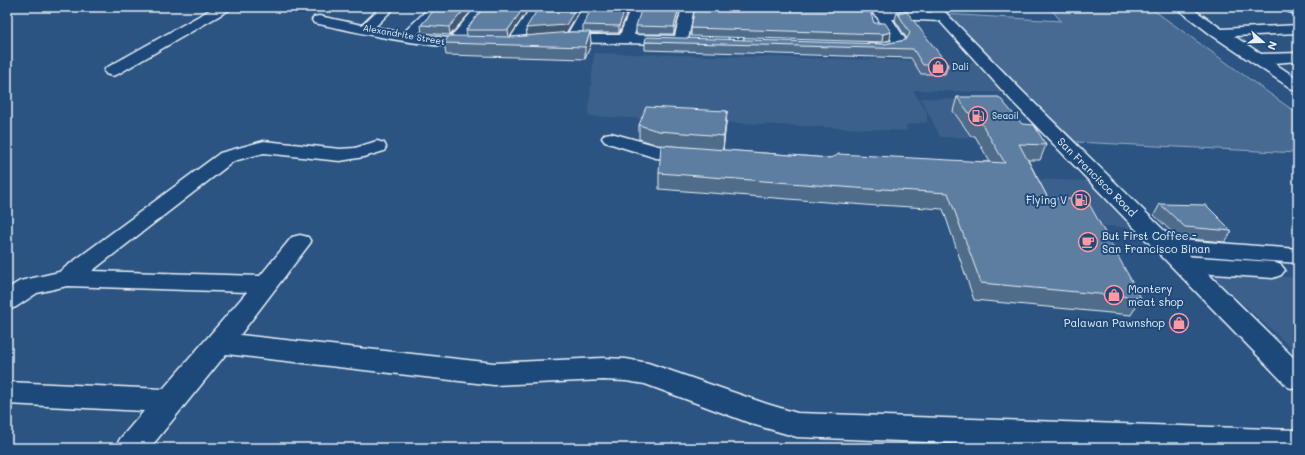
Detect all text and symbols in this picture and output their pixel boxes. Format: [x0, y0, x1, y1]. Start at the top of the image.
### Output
street label: Alexandrite Street [362, 22, 446, 47]
north arrow [1243, 22, 1283, 62]
text: N [1264, 39, 1281, 52]
shop icon: Dali [927, 56, 949, 78]
place label: Dali [952, 61, 969, 72]
fuel station icon: Seaoil [967, 105, 989, 127]
place label: Seaoil [992, 110, 1019, 121]
street label: San Francisco Road [1054, 134, 1140, 220]
fuel station icon: Flying V [1070, 189, 1092, 211]
place label: Flying V [1026, 192, 1067, 207]
place label: But First Coffee - San Francisco Binan [1102, 228, 1210, 256]
cafe icon: But First Coffee - San Francisco Binan [1077, 231, 1099, 253]
place label: Montery meat shop [1128, 281, 1184, 309]
shop icon: Montery meat shop [1103, 284, 1125, 306]
shop icon: Palawan Pawnshop [1168, 312, 1190, 334]
place label: Palawan Pawnshop [1064, 315, 1165, 330]

